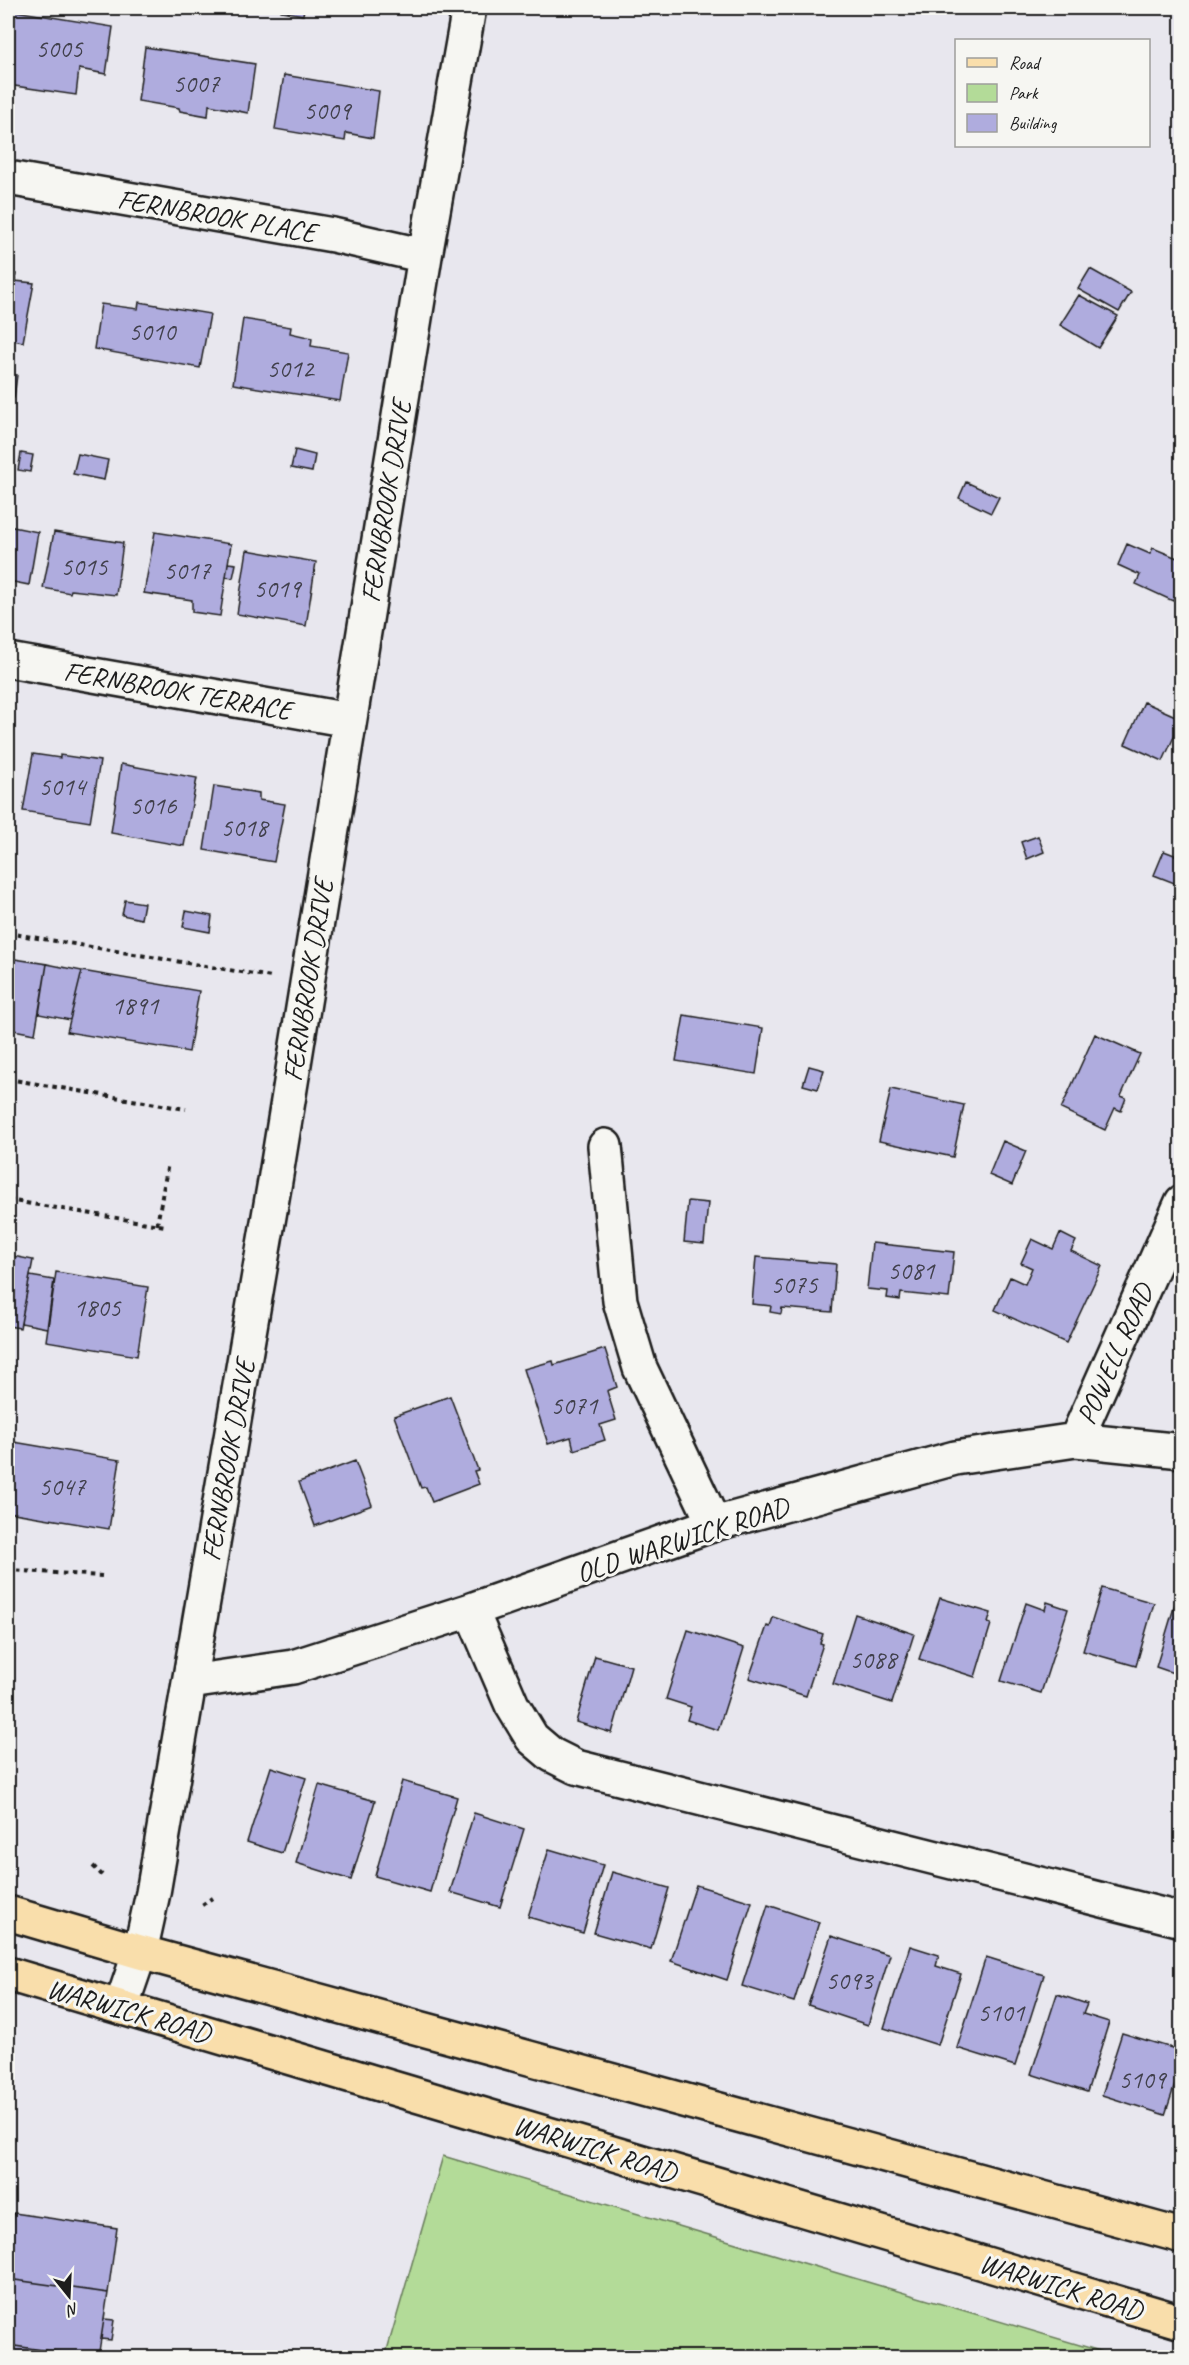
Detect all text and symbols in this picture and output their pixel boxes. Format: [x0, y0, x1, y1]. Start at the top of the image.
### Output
house number: 5005 [36, 32, 84, 65]
legend [955, 39, 1150, 147]
text: Road [1009, 52, 1042, 74]
house number: 5007 [173, 67, 221, 100]
text: Park [1009, 82, 1039, 104]
house number: 5009 [304, 94, 353, 127]
text: Building [1009, 112, 1058, 134]
street label: FERNBROOK PLACE [115, 181, 322, 251]
house number: 5010 [129, 315, 178, 348]
house number: 5012 [267, 352, 316, 385]
street label: FERNBROOK DRIVE [352, 394, 419, 604]
house number: 5015 [61, 550, 109, 583]
house number: 5017 [164, 554, 212, 587]
house number: 5019 [254, 572, 303, 605]
street label: FERNBROOK TERRACE [61, 653, 298, 728]
house number: 5014 [39, 770, 88, 803]
house number: 5016 [130, 789, 178, 822]
house number: 5018 [221, 811, 270, 844]
street label: FERNBROOK DRIVE [274, 873, 341, 1083]
house number: 1891 [112, 989, 160, 1022]
house number: 5081 [888, 1254, 936, 1287]
house number: 5075 [771, 1268, 819, 1301]
street label: POWELL ROAD [1068, 1276, 1162, 1430]
house number: 1805 [74, 1291, 122, 1324]
street label: FERNBROOK DRIVE [193, 1353, 263, 1563]
house number: 5071 [551, 1389, 599, 1422]
house number: 5047 [39, 1470, 87, 1503]
street label: OLD WARWICK ROAD [572, 1488, 795, 1590]
house number: 5088 [850, 1643, 899, 1676]
house number: 5093 [826, 1964, 875, 1997]
street label: WARWICK ROAD [43, 1970, 217, 2051]
house number: 5101 [978, 1996, 1026, 2029]
house number: 5109 [1119, 2063, 1168, 2096]
street label: WARWICK ROAD [509, 2107, 683, 2191]
street label: WARWICK ROAD [975, 2245, 1149, 2329]
north arrow [39, 2266, 99, 2326]
text: N [63, 2298, 81, 2321]

